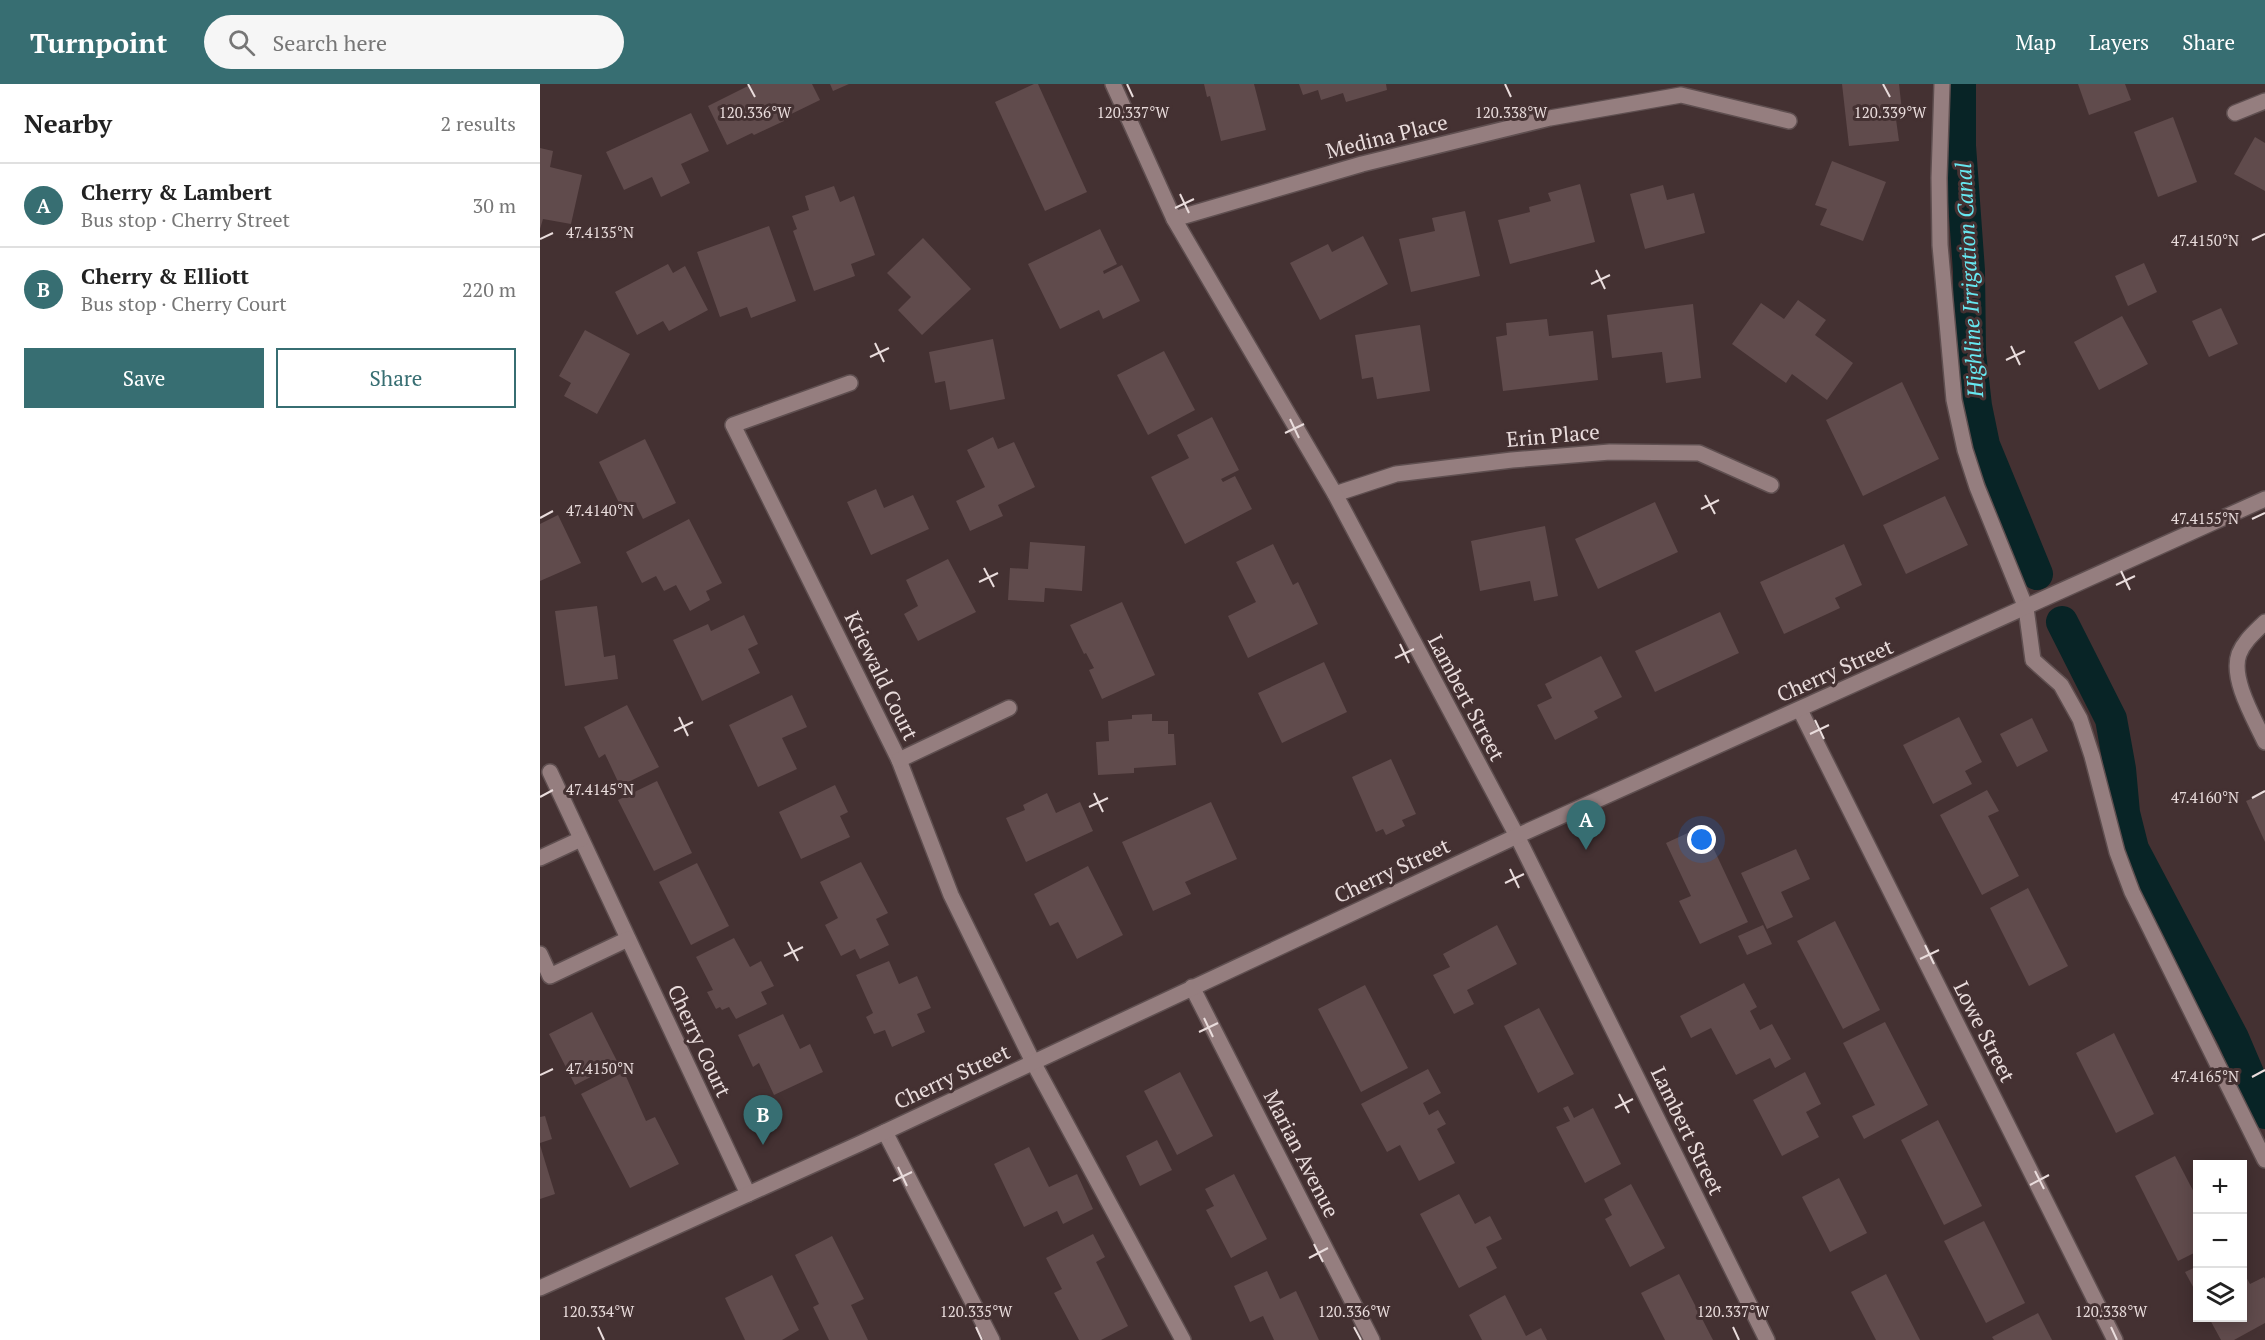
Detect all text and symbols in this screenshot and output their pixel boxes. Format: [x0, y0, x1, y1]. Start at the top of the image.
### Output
search box [204, 15, 624, 69]
text: Turnpoint [30, 24, 168, 61]
icon: search [225, 26, 258, 59]
text: Search here [273, 28, 387, 57]
text: Map [2015, 28, 2056, 56]
text: Layers [2089, 28, 2149, 56]
text: Share [2182, 28, 2235, 56]
text: 120.336°W [719, 102, 792, 122]
text: 120.337°W [1097, 102, 1170, 122]
text: 120.338°W [1475, 102, 1548, 122]
text: 120.339°W [1854, 102, 1927, 122]
text: Nearby [24, 106, 112, 140]
street label: Medina Place [1323, 107, 1450, 165]
text: 2 results [441, 110, 516, 137]
water label: Highline Irrigation Canal [1948, 162, 1989, 399]
text: Cherry & Lambert [81, 177, 272, 206]
text: A [36, 192, 51, 219]
text: 30 m [473, 192, 516, 219]
text: Bus stop · Cherry Street [81, 206, 290, 233]
text: 47.4135°N [566, 222, 634, 242]
text: 47.4150°N [2171, 230, 2239, 250]
text: Cherry & Elliott [81, 261, 249, 290]
text: B [37, 276, 50, 303]
text: 220 m [462, 276, 516, 303]
text: Bus stop · Cherry Court [81, 290, 287, 317]
button: Save [24, 348, 264, 408]
button: Share [276, 348, 516, 408]
street label: Erin Place [1505, 417, 1601, 453]
text: 47.4140°N [566, 500, 634, 520]
text: 47.4155°N [2171, 508, 2239, 528]
street label: Kriewald Court [839, 607, 925, 745]
street label: Lambert Street [1422, 629, 1512, 766]
street label: Cherry Street [1772, 632, 1897, 708]
text: 47.4145°N [566, 779, 634, 799]
text: 47.4160°N [2171, 787, 2239, 807]
pin: A [1566, 800, 1606, 850]
your location [1687, 825, 1716, 854]
street label: Cherry Street [1329, 831, 1454, 909]
street label: Lowe Street [1948, 976, 2022, 1087]
street label: Cherry Court [662, 980, 738, 1102]
street label: Cherry Street [889, 1037, 1014, 1115]
text: 47.4150°N [566, 1058, 634, 1078]
street label: Lambert Street [1645, 1062, 1731, 1199]
text: 47.4165°N [2171, 1066, 2239, 1086]
street label: Marian Avenue [1258, 1085, 1346, 1222]
pin: B [744, 1096, 782, 1145]
map controls [2193, 1160, 2247, 1322]
button: + [2193, 1160, 2247, 1214]
button: − [2193, 1214, 2247, 1268]
button: layers [2193, 1268, 2247, 1322]
text: 120.334°W [562, 1301, 635, 1321]
text: 120.335°W [940, 1301, 1013, 1321]
text: 120.336°W [1318, 1301, 1391, 1321]
text: 120.337°W [1697, 1301, 1770, 1321]
text: 120.338°W [2075, 1301, 2148, 1321]

